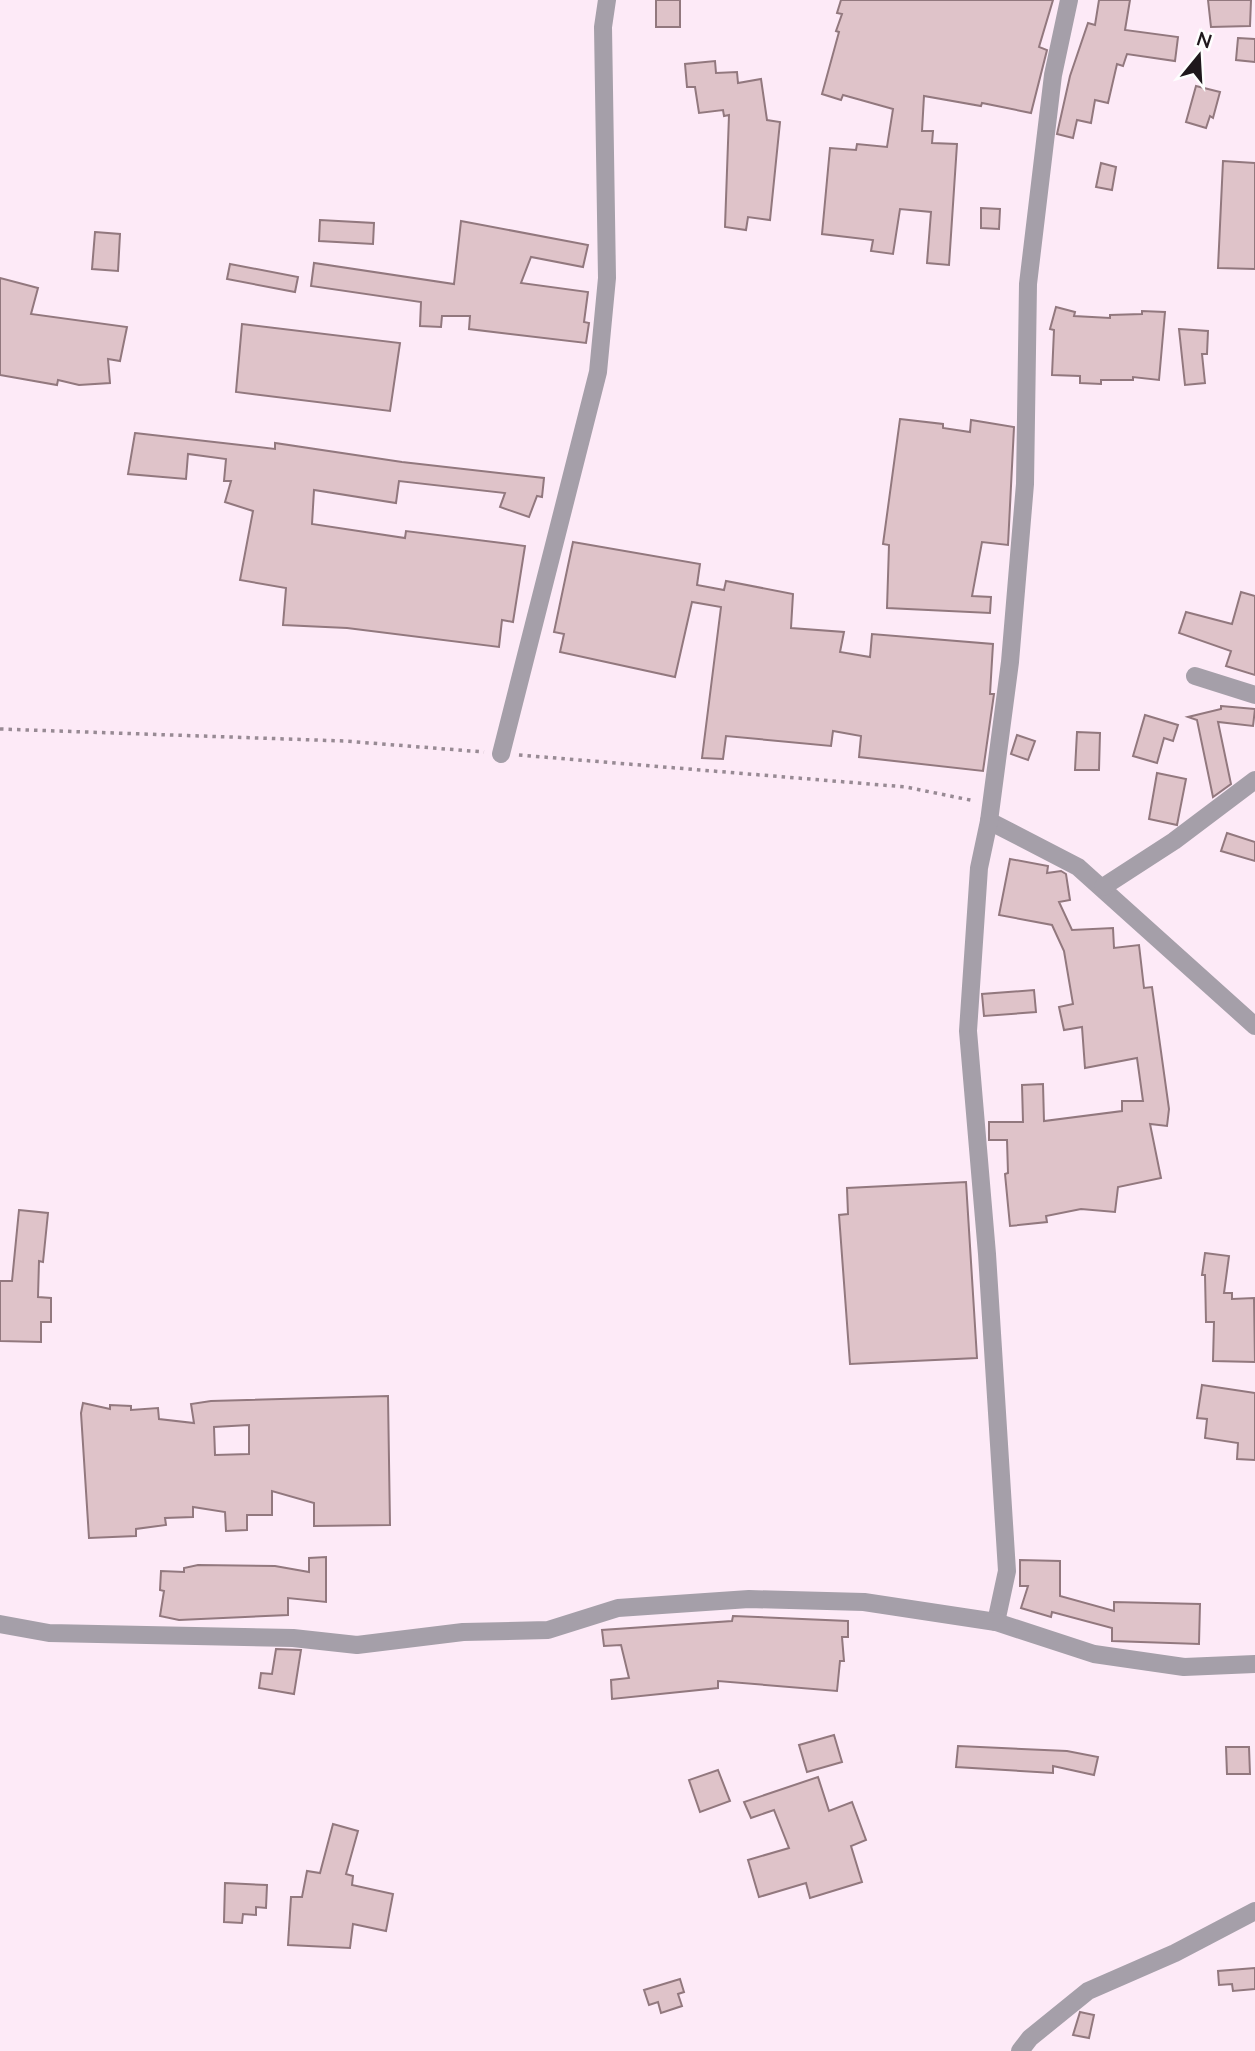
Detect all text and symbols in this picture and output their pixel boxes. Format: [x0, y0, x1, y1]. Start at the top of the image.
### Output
north arrow [1164, 21, 1234, 91]
text: N [1194, 26, 1215, 53]

